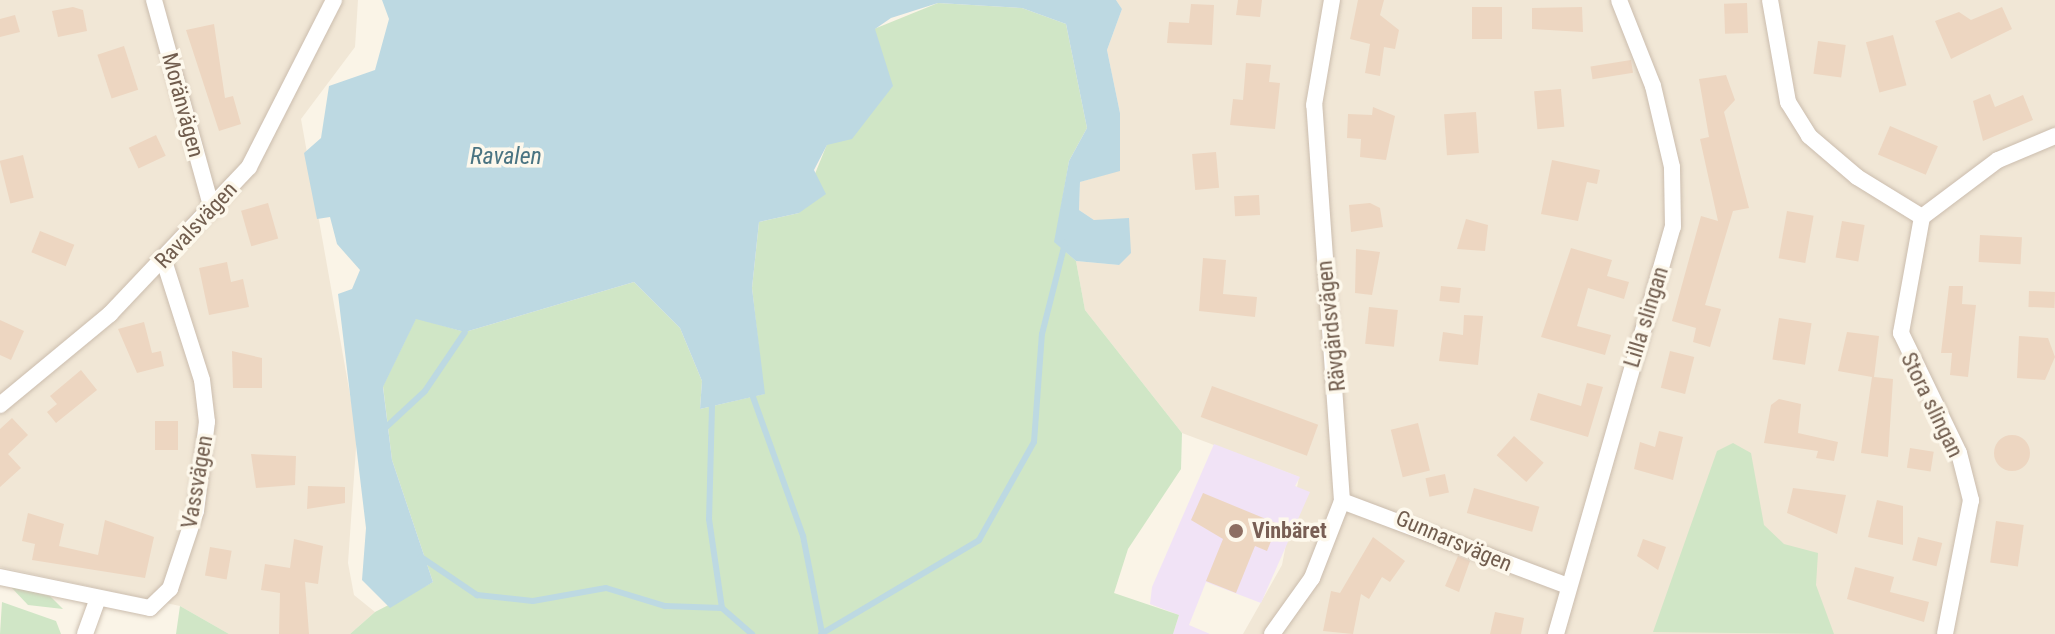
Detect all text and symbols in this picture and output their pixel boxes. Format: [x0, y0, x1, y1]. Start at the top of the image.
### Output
street label: Moränvägen [156, 50, 210, 160]
water label: Ravalen [470, 143, 542, 171]
street label: Ravalsvägen [149, 176, 243, 274]
street label: Rävgärdsvägen [1311, 259, 1351, 393]
street label: Lilla slingan [1618, 263, 1674, 371]
street label: Stora slingan [1895, 348, 1969, 462]
street label: Vassvägen [176, 433, 218, 531]
street label: Gunnarsvägen [1392, 505, 1516, 577]
place label: Vinbäret [1252, 518, 1327, 544]
marker: Vinbäret [1227, 522, 1245, 540]

